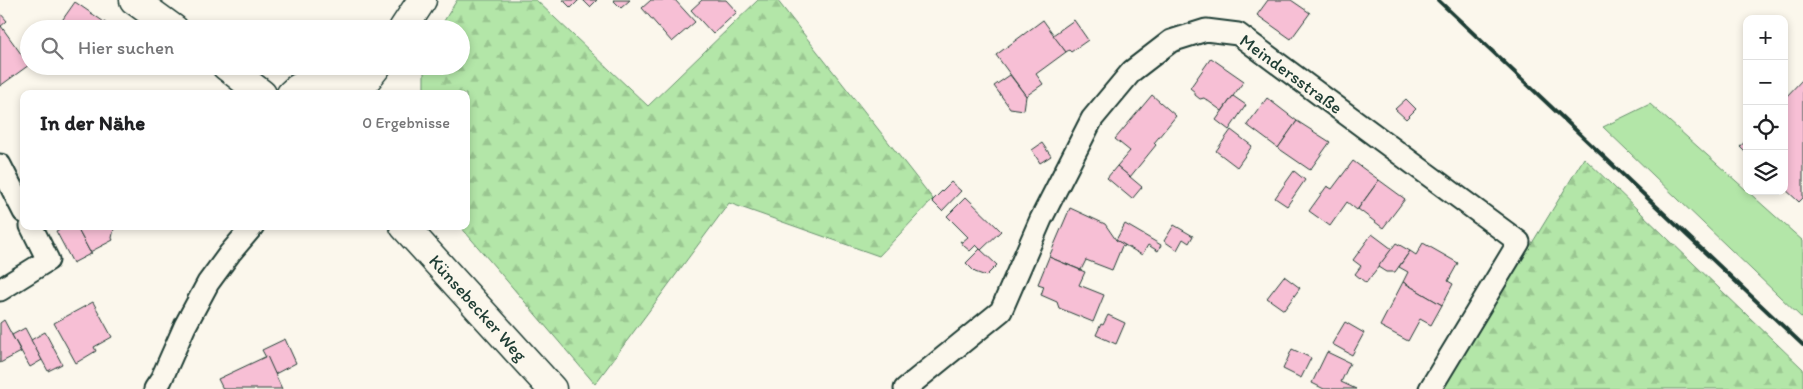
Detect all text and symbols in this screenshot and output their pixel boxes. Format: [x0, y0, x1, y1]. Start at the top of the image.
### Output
map controls [1743, 15, 1788, 195]
button: + [1743, 15, 1788, 60]
search box [20, 20, 470, 75]
street label: Meindersstraße [1235, 29, 1347, 119]
icon: search [38, 34, 66, 62]
text: Hier suchen [78, 36, 174, 59]
button: − [1743, 60, 1788, 105]
button: locate [1743, 105, 1788, 150]
text: In der Nähe [40, 110, 145, 135]
text: 0 Ergebnisse [362, 113, 450, 132]
button: layers [1743, 150, 1788, 195]
street label: Künsebecker Weg [424, 250, 532, 366]

